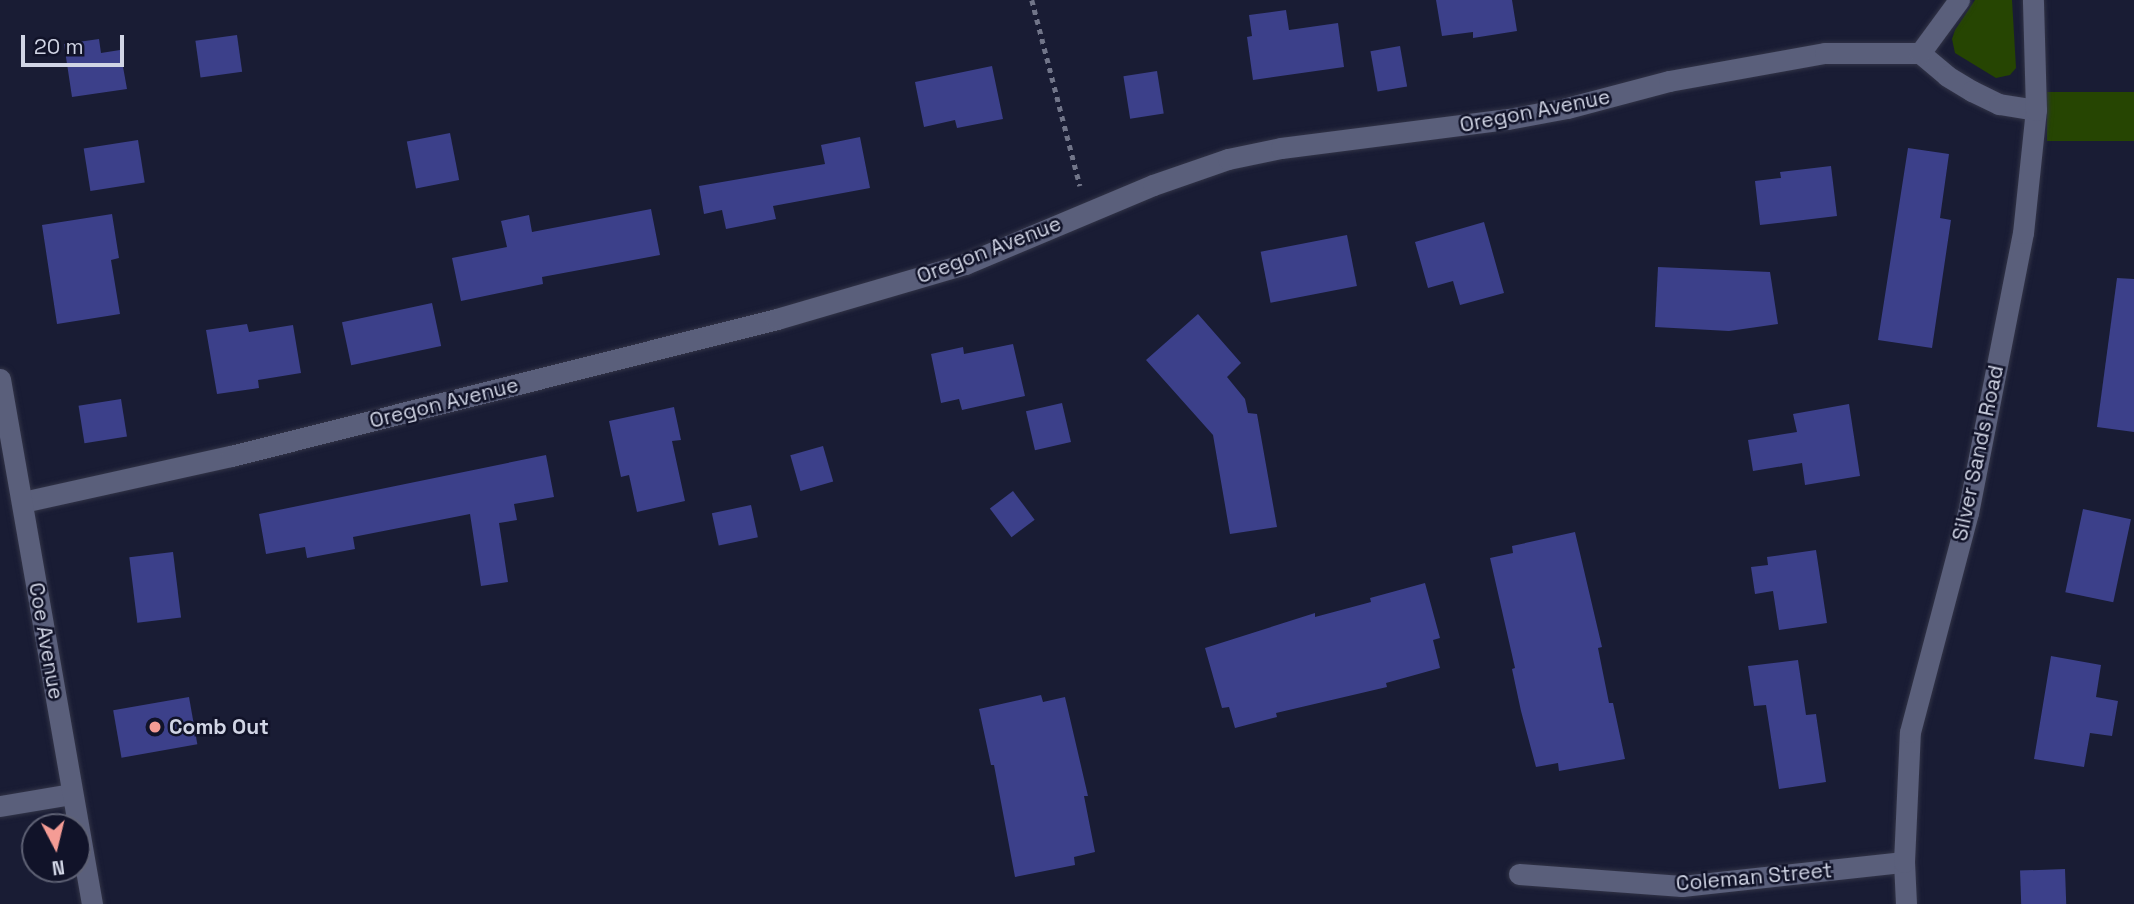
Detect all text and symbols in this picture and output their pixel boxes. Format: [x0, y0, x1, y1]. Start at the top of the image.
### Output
scale bar [24, 21, 128, 65]
text: 20 m [34, 33, 84, 60]
street label: Oregon Avenue [1458, 84, 1612, 138]
street label: Oregon Avenue [913, 211, 1065, 289]
street label: Silver Sands Road [1947, 363, 2009, 543]
street label: Oregon Avenue [367, 372, 521, 434]
street label: Coe Avenue [23, 580, 69, 702]
place label: Comb Out [169, 714, 269, 740]
marker: Comb Out [147, 719, 163, 735]
north arrow [21, 813, 91, 883]
text: N [51, 854, 66, 881]
street label: Coleman Street [1675, 858, 1833, 896]

